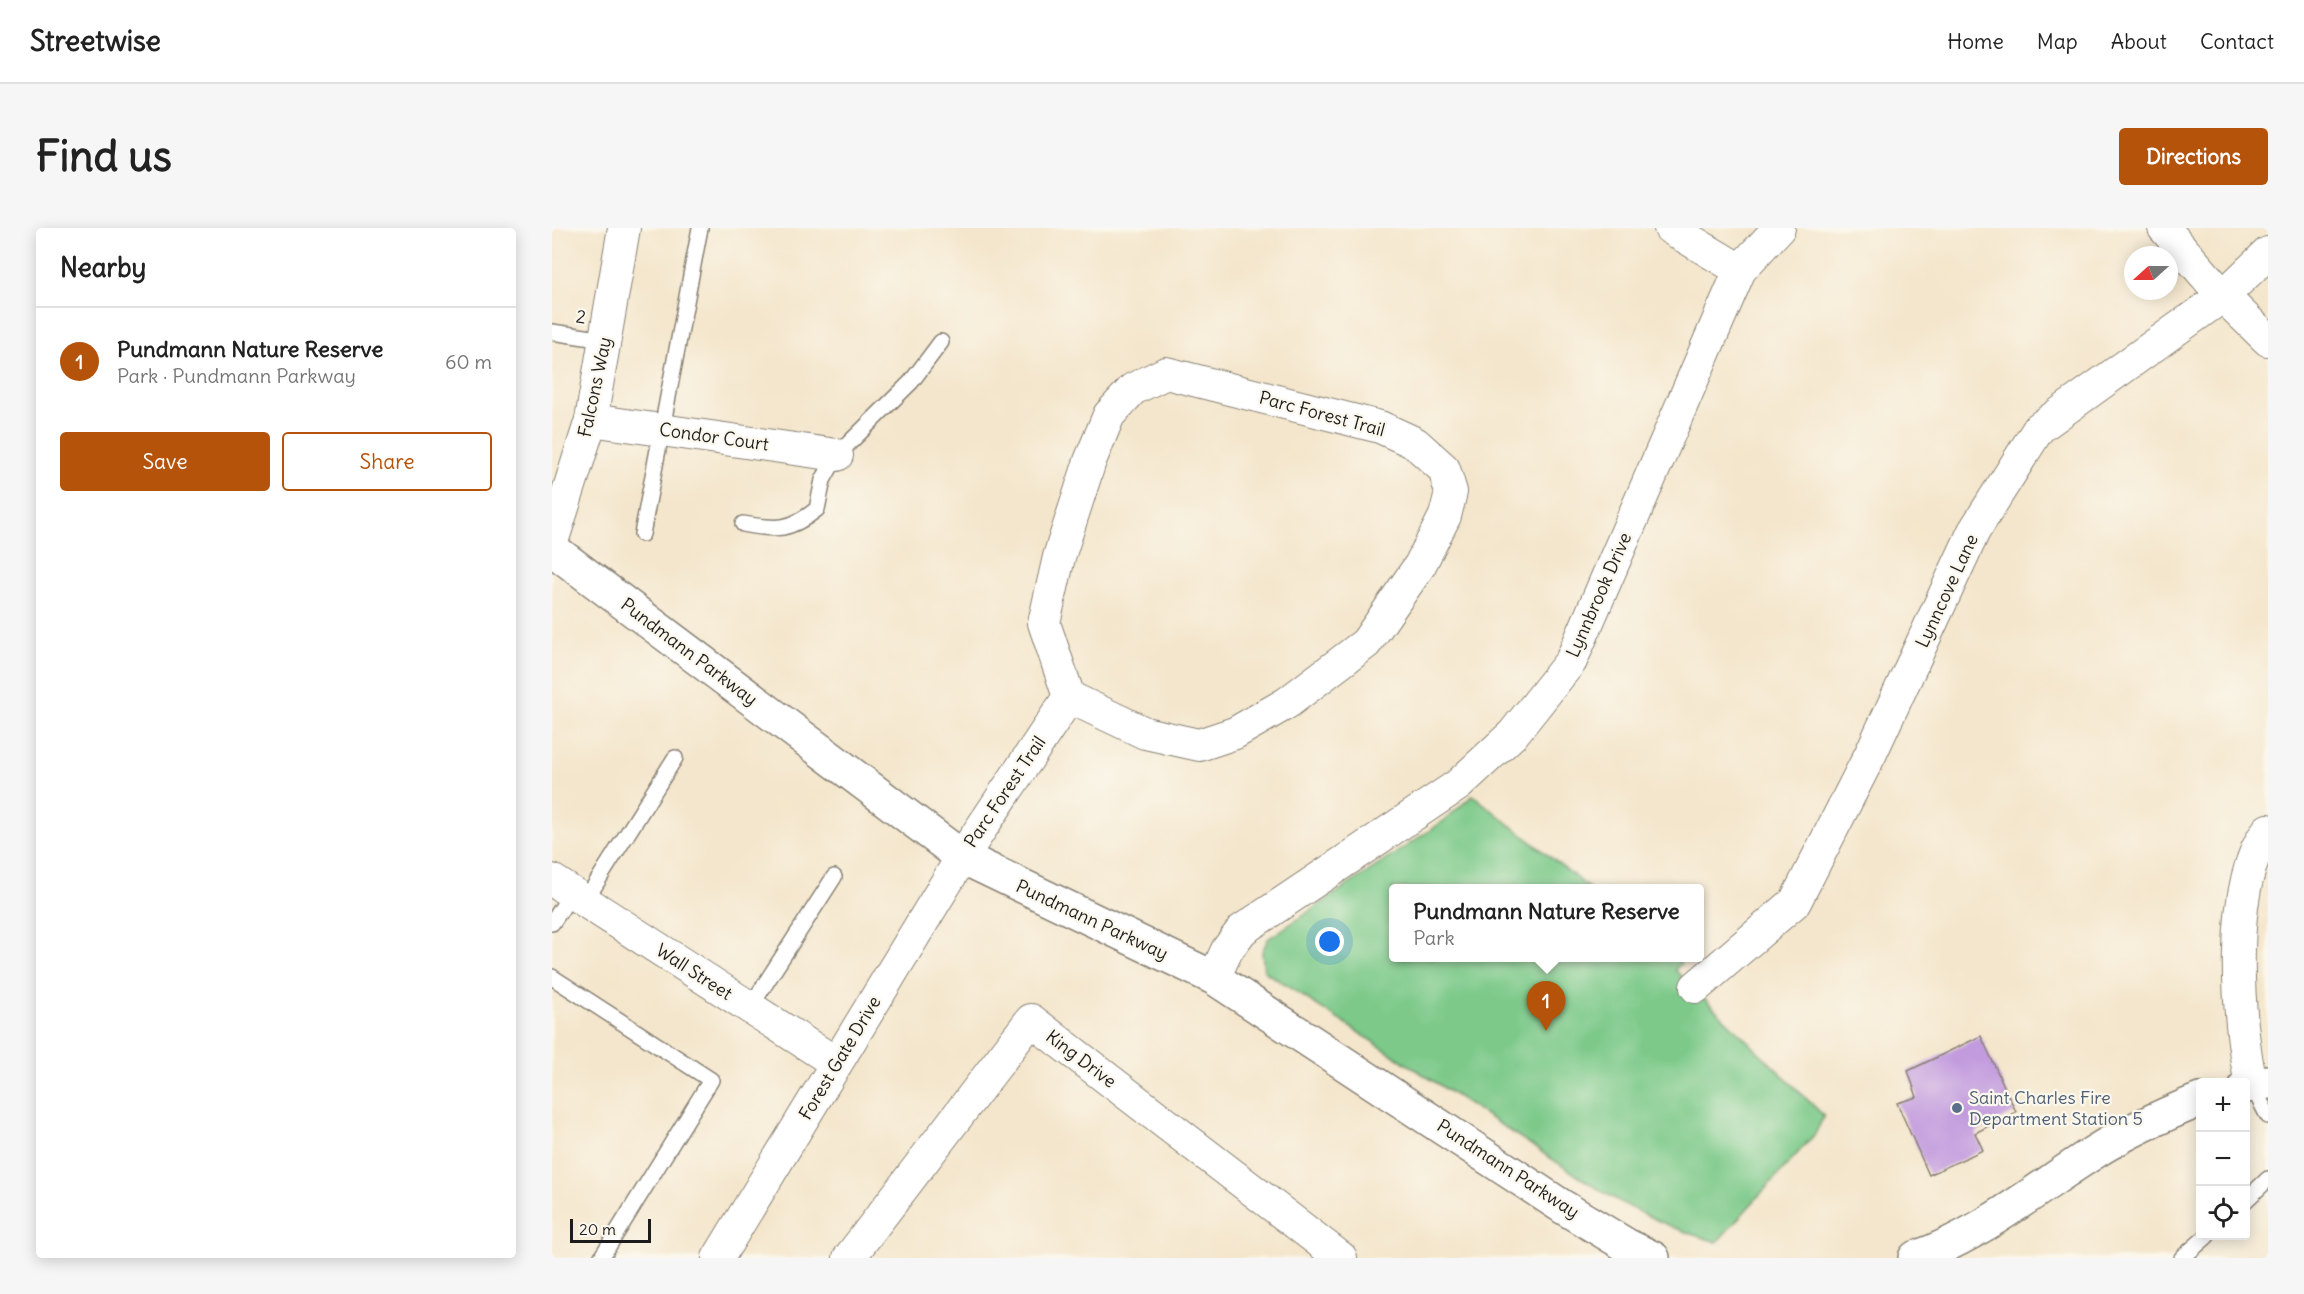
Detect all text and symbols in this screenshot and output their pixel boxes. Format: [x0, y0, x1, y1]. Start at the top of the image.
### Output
text: Streetwise [30, 23, 161, 59]
text: Home [1947, 28, 2004, 55]
text: Map [2037, 28, 2078, 55]
text: About [2111, 28, 2167, 55]
text: Contact [2200, 28, 2274, 55]
button: Directions [2119, 128, 2268, 185]
text: Find us [36, 130, 172, 182]
north arrow [2124, 246, 2178, 300]
text: Nearby [60, 251, 146, 284]
street label: 2 [575, 304, 588, 329]
text: Pundmann Nature Reserve [117, 335, 383, 363]
street label: Falcons Way [573, 335, 616, 439]
text: 1 [76, 349, 83, 374]
text: 60 m [445, 349, 492, 374]
text: Park · Pundmann Parkway [117, 363, 356, 388]
street label: Parc Forest Trail [1257, 386, 1388, 441]
street label: Condor Court [658, 417, 770, 456]
button: Save [60, 432, 270, 491]
button: Share [282, 432, 492, 491]
street label: Lynnbrook Drive [1561, 529, 1636, 661]
street label: Lynncove Lane [1910, 530, 1983, 651]
street label: Pundmann Parkway [616, 593, 762, 711]
street label: Parc Forest Trail [959, 732, 1050, 852]
street label: Pundmann Parkway [1012, 874, 1172, 965]
popup [1389, 884, 1704, 962]
text: Pundmann Nature Reserve [1413, 897, 1680, 925]
text: Park [1413, 925, 1455, 950]
your location [1315, 927, 1344, 956]
street label: Wall Street [652, 938, 737, 1005]
pin: 1 [1526, 982, 1566, 1031]
street label: Forest Gate Drive [794, 992, 886, 1124]
street label: King Drive [1041, 1025, 1121, 1093]
map controls [2196, 1078, 2250, 1240]
button: + [2196, 1078, 2250, 1132]
place label: Saint Charles Fire Department Station 5 [1969, 1086, 2143, 1130]
marker: Saint Charles Fire Department Station 5 [1950, 1101, 1964, 1115]
street label: Pundmann Parkway [1433, 1114, 1584, 1223]
button: − [2196, 1132, 2250, 1186]
button: locate [2196, 1186, 2250, 1240]
scale bar [570, 1216, 651, 1244]
text: 20 m [579, 1219, 616, 1239]

